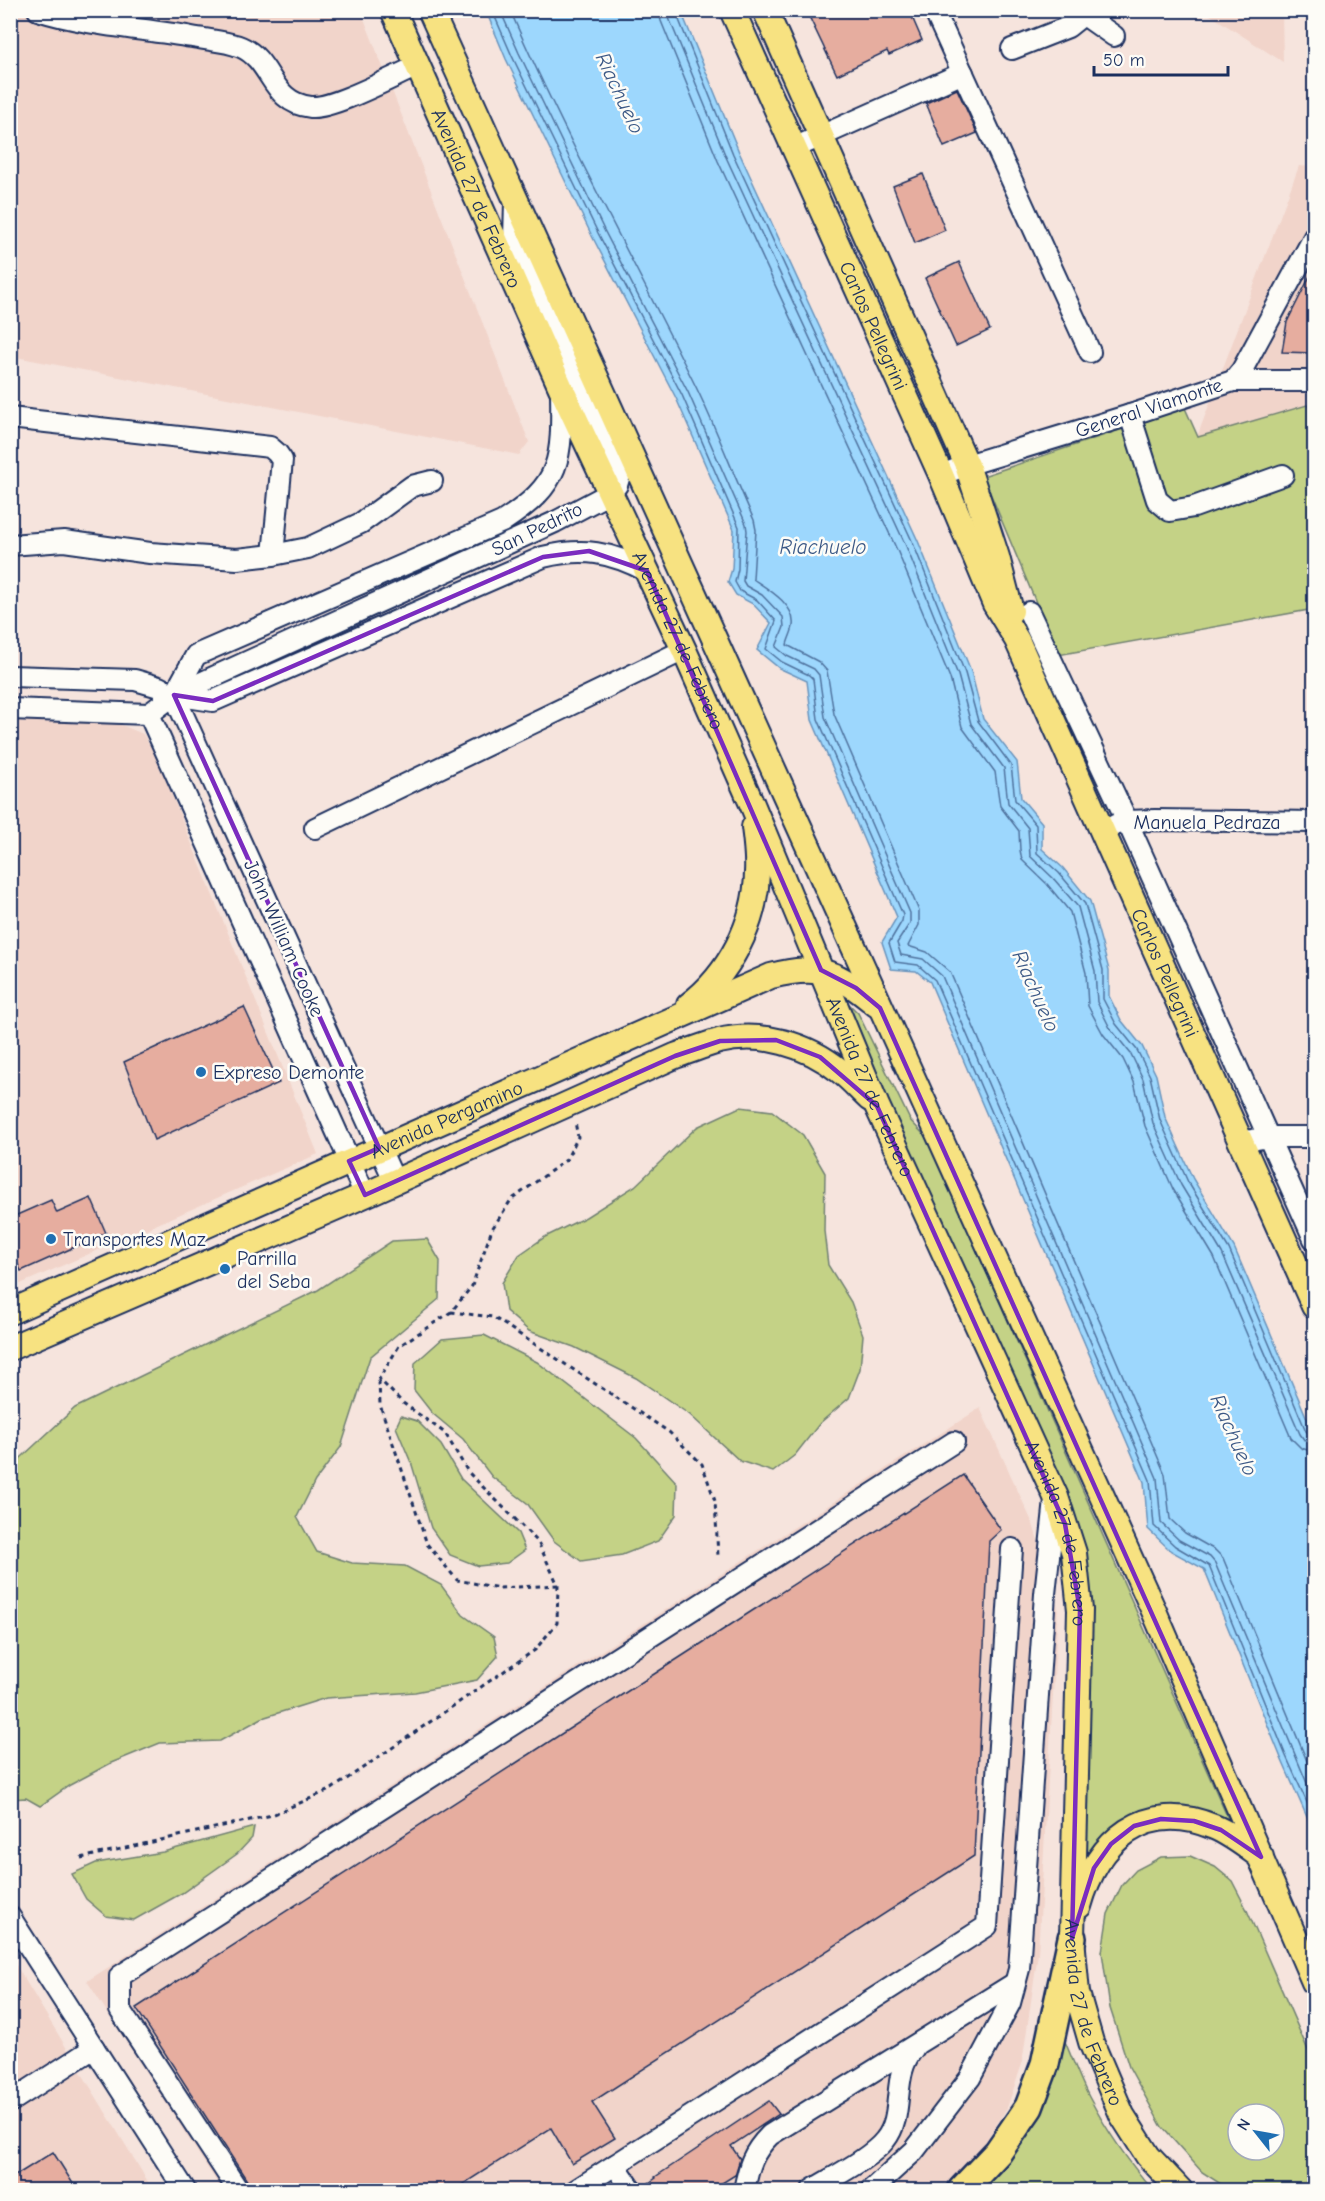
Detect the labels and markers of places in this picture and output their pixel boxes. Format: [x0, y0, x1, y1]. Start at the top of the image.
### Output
place label: Expreso Demonte [213, 1061, 364, 1084]
marker: Expreso Demonte [194, 1065, 208, 1079]
place label: Transportes Maz [63, 1228, 206, 1251]
marker: Transportes Maz [44, 1232, 58, 1246]
place label: Parrilla del Seba [237, 1247, 311, 1293]
marker: Parrilla del Seba [218, 1262, 232, 1276]

